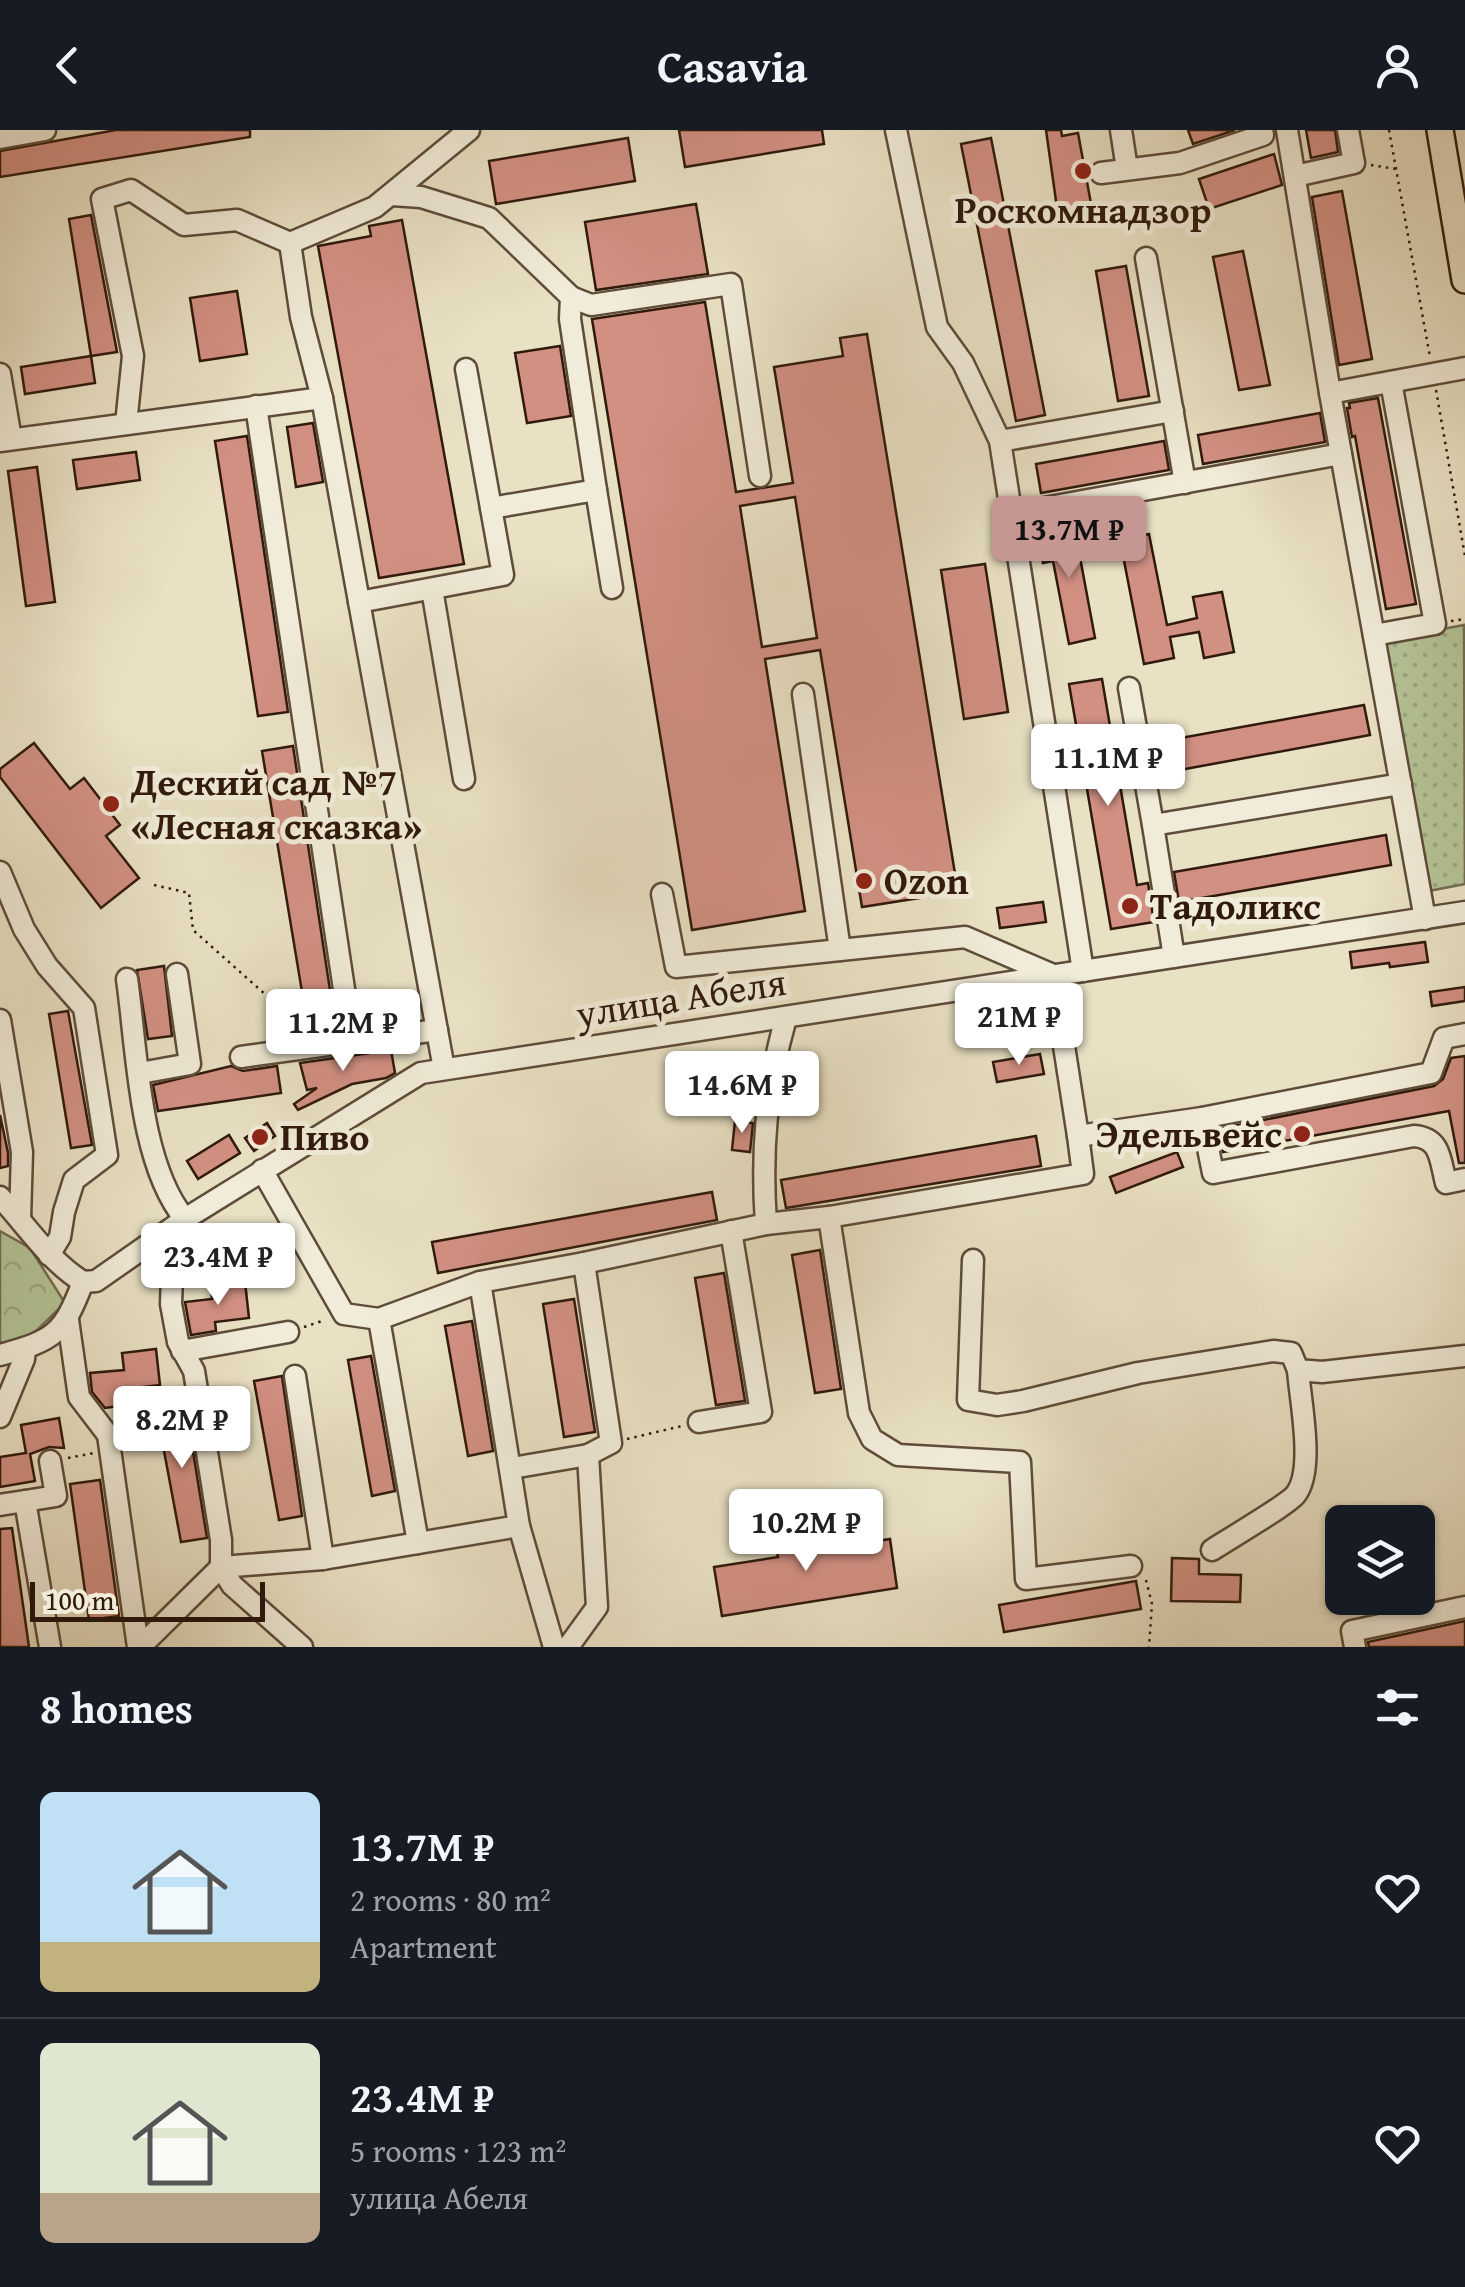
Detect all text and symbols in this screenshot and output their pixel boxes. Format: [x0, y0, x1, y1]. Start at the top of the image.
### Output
text: Casavia [657, 33, 808, 98]
icon: back [40, 38, 95, 93]
icon: person [1370, 38, 1425, 93]
marker: Роскомнадзор [1072, 160, 1094, 182]
place label: Роскомнадзор [955, 181, 1211, 237]
pin: 13.7M ₽ [977, 496, 1161, 581]
text: 13.7M ₽ [1014, 505, 1124, 552]
pin: 11.1M ₽ [1016, 724, 1200, 809]
text: 11.1M ₽ [1053, 733, 1163, 780]
place label: Деский сад №7 «Лесная сказка» [130, 753, 422, 853]
marker: Деский сад №7 «Лесная сказка» [100, 793, 122, 815]
place label: Ozon [884, 852, 969, 908]
marker: Ozon [853, 870, 875, 892]
place label: Тадоликс [1150, 877, 1321, 933]
marker: Тадоликс [1119, 895, 1141, 917]
street label: улица Абеля [571, 953, 790, 1041]
pin: 21M ₽ [949, 983, 1089, 1068]
pin: 11.2M ₽ [251, 989, 435, 1074]
text: 21M ₽ [977, 992, 1061, 1039]
text: 11.2M ₽ [288, 998, 398, 1045]
pin: 14.6M ₽ [650, 1051, 834, 1136]
text: 14.6M ₽ [687, 1060, 797, 1107]
place label: Эдельвейс [1095, 1105, 1282, 1161]
place label: Пиво [280, 1108, 370, 1164]
marker: Эдельвейс [1291, 1123, 1313, 1145]
marker: Пиво [249, 1126, 271, 1148]
pin: 23.4M ₽ [126, 1223, 310, 1308]
text: 23.4M ₽ [163, 1232, 273, 1279]
pin: 8.2M ₽ [101, 1386, 263, 1471]
text: 8.2M ₽ [135, 1395, 229, 1442]
pin: 10.2M ₽ [714, 1489, 898, 1574]
text: 10.2M ₽ [751, 1498, 861, 1545]
map controls [1325, 1505, 1435, 1615]
button: layers [1325, 1505, 1435, 1615]
scale bar [30, 1577, 265, 1622]
text: 100 m [45, 1579, 114, 1620]
text: 8 homes [40, 1677, 193, 1738]
icon: filters [1370, 1680, 1425, 1735]
text: 13.7M ₽ [350, 1815, 494, 1876]
icon: home [120, 1832, 240, 1952]
icon: heart [1370, 1865, 1425, 1920]
text: 2 rooms · 80 m² [350, 1876, 551, 1923]
text: Apartment [350, 1923, 497, 1970]
text: 23.4M ₽ [350, 2066, 494, 2127]
icon: home [120, 2083, 240, 2203]
icon: heart [1370, 2116, 1425, 2171]
text: 5 rooms · 123 m² [350, 2127, 566, 2174]
text: улица Абеля [350, 2174, 528, 2221]

